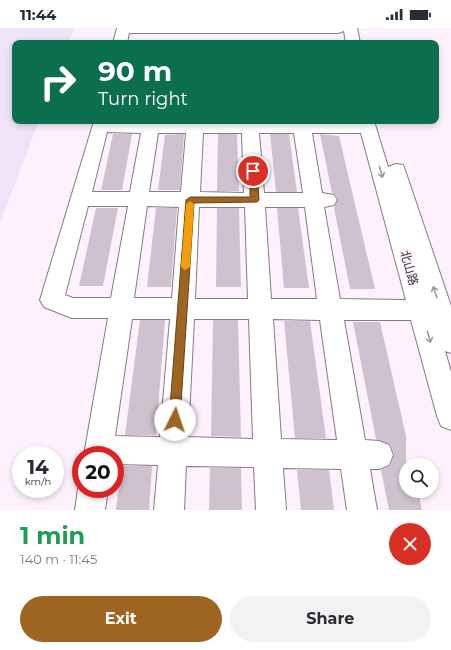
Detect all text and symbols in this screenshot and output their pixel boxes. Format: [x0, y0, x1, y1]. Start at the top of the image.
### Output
text: 11:44 [20, 5, 56, 24]
text: 90 m [98, 54, 172, 88]
icon: right [32, 56, 84, 108]
text: Turn right [98, 88, 188, 110]
pin [236, 154, 270, 188]
icon: arrive [242, 160, 264, 182]
one-way arrow [378, 165, 385, 178]
street label: 北山路 [397, 248, 422, 287]
one-way arrow [431, 286, 438, 299]
one-way arrow [425, 330, 433, 343]
position arrow [154, 399, 196, 441]
speed limit sign: 20 [72, 446, 124, 498]
text: 14 [27, 455, 49, 479]
map controls [399, 458, 439, 498]
button: search [399, 458, 439, 498]
text: km/h [25, 475, 51, 488]
text: 1 min [20, 521, 85, 550]
button: close [389, 523, 431, 565]
text: 140 m · 11:45 [20, 551, 97, 567]
button: Exit [20, 596, 222, 642]
button: Share [230, 596, 431, 642]

